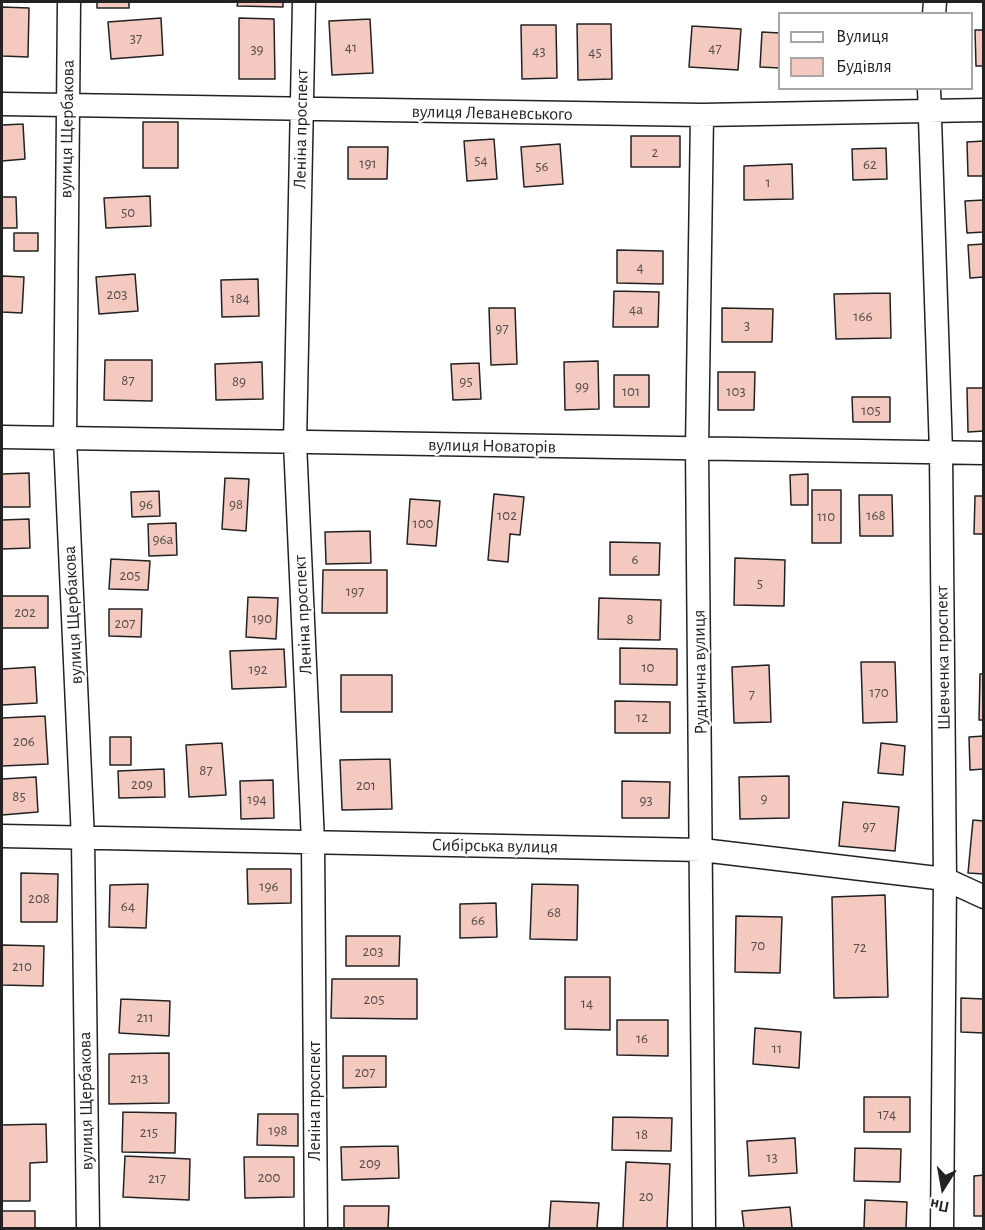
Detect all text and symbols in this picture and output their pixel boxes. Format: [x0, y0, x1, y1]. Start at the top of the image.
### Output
legend [778, 12, 973, 90]
text: Вулиця [836, 28, 889, 46]
house number: 37 [130, 29, 142, 47]
house number: 41 [345, 38, 357, 56]
house number: 47 [708, 39, 722, 57]
house number: 39 [250, 40, 264, 58]
house number: 43 [532, 42, 546, 60]
house number: 45 [588, 43, 602, 61]
text: Будівля [836, 58, 892, 76]
street label: вулиця Щербакова [55, 60, 79, 198]
street label: Леніна проспект [289, 69, 313, 189]
street label: вулиця Леваневського [411, 101, 573, 125]
house number: 2 [652, 143, 658, 161]
house number: 54 [474, 151, 488, 169]
house number: 191 [359, 154, 377, 172]
house number: 62 [863, 155, 877, 173]
house number: 56 [535, 157, 549, 175]
house number: 1 [765, 173, 771, 191]
house number: 50 [121, 203, 135, 221]
house number: 4 [636, 258, 644, 276]
house number: 203 [107, 285, 127, 303]
house number: 184 [230, 289, 250, 307]
house number: 4а [629, 300, 643, 318]
house number: 166 [853, 307, 873, 325]
house number: 3 [744, 316, 750, 334]
house number: 97 [495, 319, 509, 337]
house number: 87 [121, 371, 135, 389]
house number: 89 [232, 372, 246, 390]
house number: 95 [459, 372, 473, 390]
house number: 99 [575, 377, 589, 395]
house number: 101 [622, 382, 640, 400]
house number: 103 [726, 382, 746, 400]
house number: 105 [861, 401, 881, 419]
street label: вулиця Новаторів [428, 434, 556, 458]
house number: 96 [139, 495, 153, 513]
house number: 98 [229, 495, 243, 513]
house number: 102 [497, 506, 517, 524]
house number: 168 [866, 506, 886, 524]
house number: 110 [817, 507, 835, 525]
house number: 100 [413, 514, 433, 532]
house number: 96а [153, 530, 173, 548]
street label: вулиця Щербакова [59, 545, 87, 685]
house number: 6 [631, 550, 639, 568]
street label: Леніна проспект [289, 555, 317, 675]
house number: 205 [119, 566, 141, 584]
house number: 5 [757, 574, 763, 592]
house number: 197 [346, 582, 364, 600]
street label: Шевченка проспект [931, 585, 955, 731]
house number: 202 [14, 603, 36, 621]
house number: 190 [252, 609, 272, 627]
street label: Руднична вулиця [688, 609, 712, 735]
house number: 8 [626, 610, 634, 628]
house number: 207 [115, 614, 135, 632]
house number: 10 [641, 658, 655, 676]
house number: 192 [248, 660, 268, 678]
house number: 170 [869, 683, 889, 701]
house number: 7 [749, 685, 755, 703]
house number: 12 [636, 708, 648, 726]
house number: 206 [13, 732, 35, 750]
house number: 87 [199, 761, 213, 779]
house number: 209 [131, 775, 153, 793]
house number: 201 [356, 776, 376, 794]
house number: 85 [12, 787, 26, 805]
house number: 9 [760, 789, 768, 807]
house number: 194 [247, 790, 267, 808]
house number: 93 [639, 791, 653, 809]
house number: 97 [862, 817, 876, 835]
street label: Сибірська вулиця [432, 834, 558, 858]
house number: 196 [259, 877, 279, 895]
house number: 208 [28, 889, 50, 907]
house number: 64 [121, 897, 135, 915]
house number: 68 [547, 903, 561, 921]
house number: 66 [471, 911, 485, 929]
house number: 70 [751, 936, 765, 954]
house number: 72 [853, 938, 867, 956]
house number: 203 [363, 942, 383, 960]
house number: 210 [12, 957, 32, 975]
house number: 205 [363, 990, 385, 1008]
house number: 14 [581, 994, 593, 1012]
house number: 211 [136, 1008, 154, 1026]
house number: 16 [636, 1029, 648, 1047]
street label: вулиця Щербакова [74, 1032, 98, 1170]
house number: 11 [772, 1039, 782, 1057]
street label: Леніна проспект [304, 1041, 326, 1161]
house number: 207 [355, 1063, 375, 1081]
house number: 213 [130, 1069, 148, 1087]
house number: 174 [878, 1105, 896, 1123]
house number: 198 [268, 1121, 288, 1139]
house number: 215 [140, 1123, 158, 1141]
house number: 18 [636, 1125, 648, 1143]
house number: 13 [766, 1148, 778, 1166]
house number: 209 [359, 1154, 381, 1172]
north arrow [913, 1158, 973, 1218]
house number: 200 [258, 1168, 280, 1186]
house number: 217 [148, 1169, 166, 1187]
house number: 20 [639, 1187, 653, 1205]
text: Пн [928, 1196, 951, 1215]

